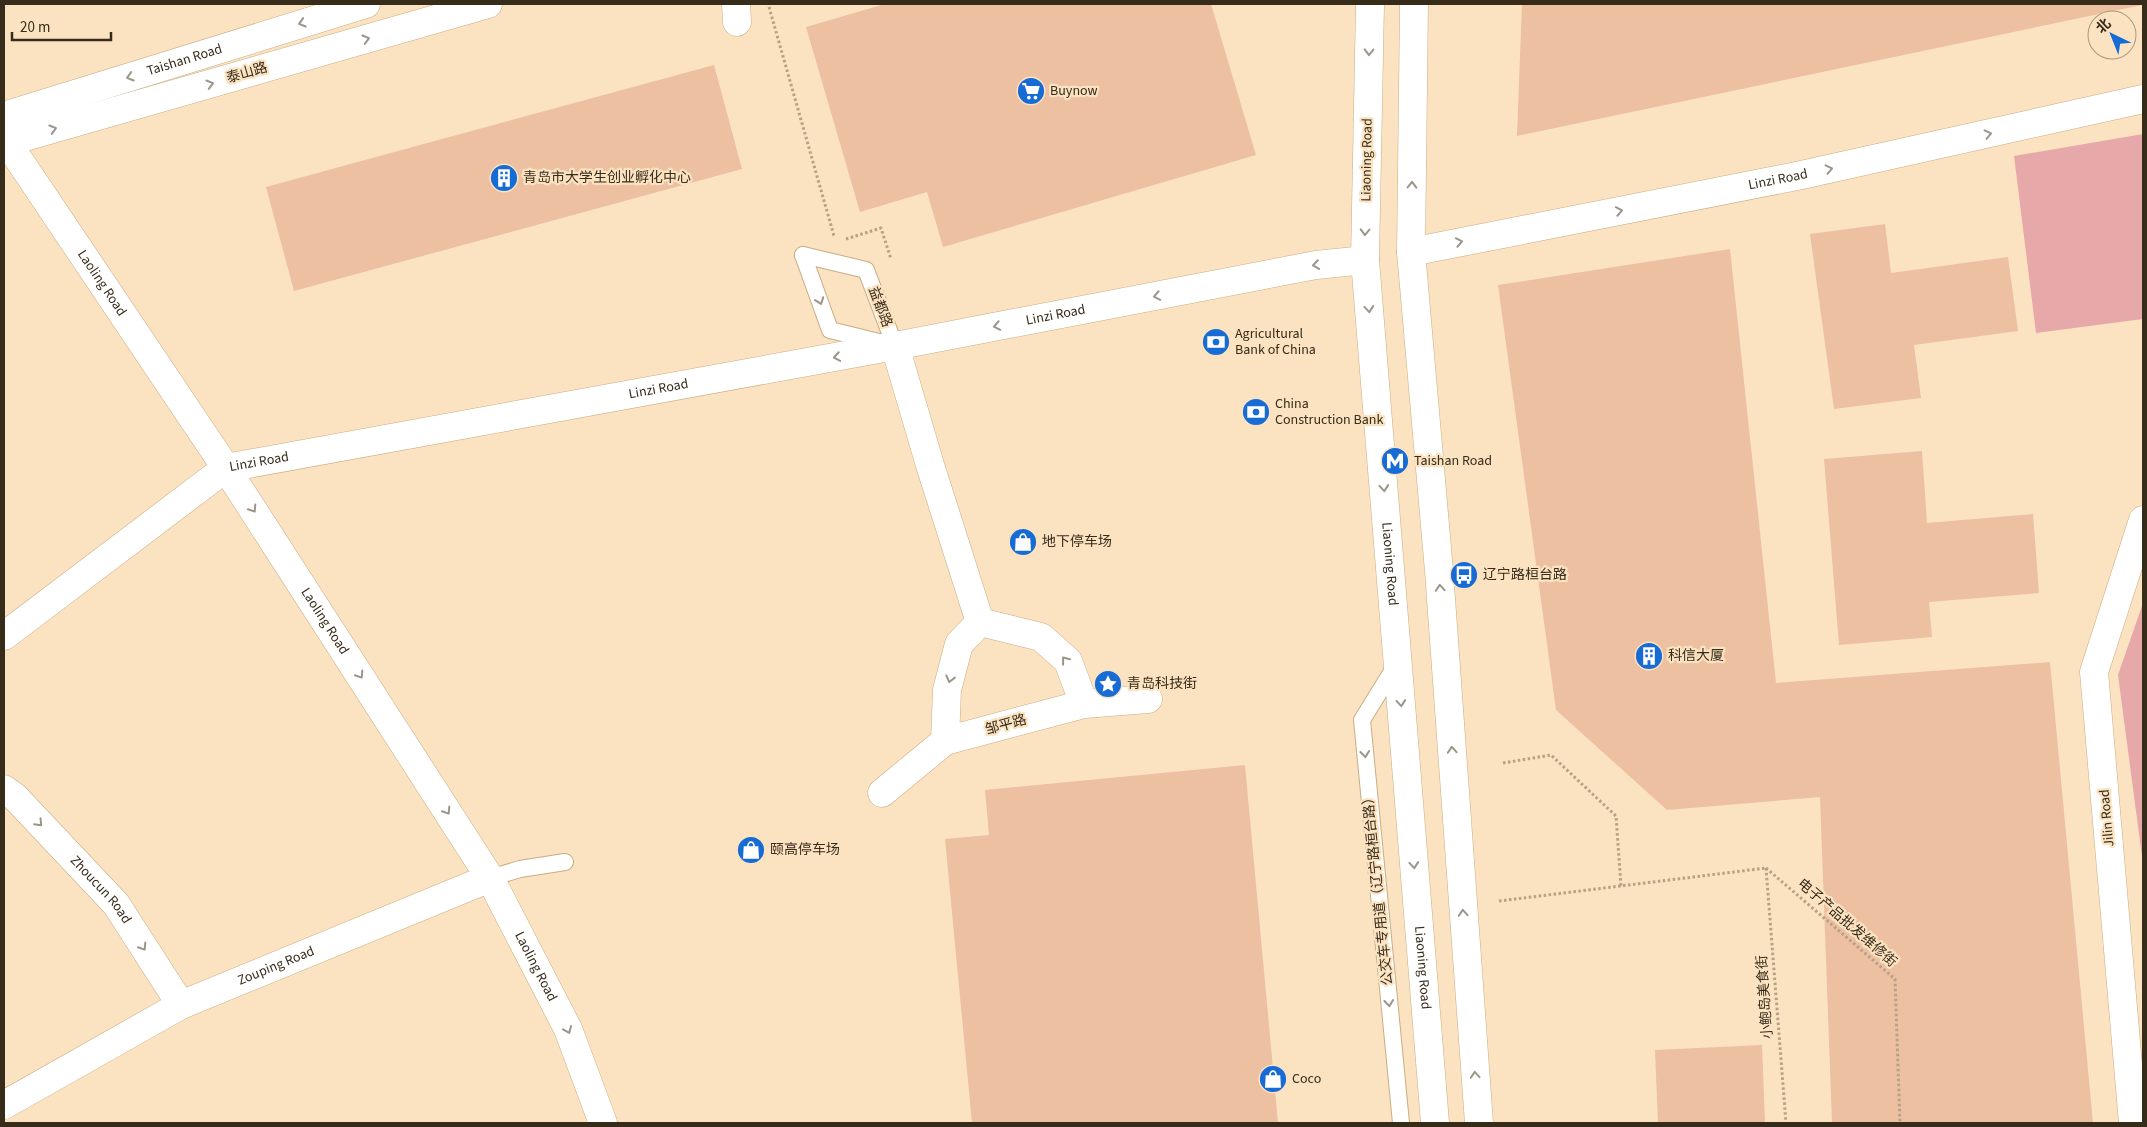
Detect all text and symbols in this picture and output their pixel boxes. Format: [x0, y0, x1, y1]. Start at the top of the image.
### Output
scale bar [12, 10, 111, 42]
north arrow [2087, 10, 2137, 60]
text: 北 [2092, 14, 2116, 38]
text: 20 m [20, 17, 50, 38]
one-way arrow [299, 17, 307, 27]
one-way arrow [361, 34, 370, 45]
street label: Taishan Road [144, 39, 225, 81]
one-way arrow [1364, 49, 1374, 57]
street label: 泰山路 [224, 58, 270, 88]
one-way arrow [127, 71, 135, 81]
supermarket icon: Buynow [1016, 76, 1046, 106]
one-way arrow [205, 79, 214, 90]
place label: Buynow [1050, 81, 1098, 101]
street label: Liaoning Road [1356, 118, 1378, 202]
one-way arrow [49, 124, 58, 135]
one-way arrow [1984, 129, 1993, 139]
building icon: 青岛市大学生创业孵化中心 [489, 163, 519, 193]
street label: Linzi Road [1746, 164, 1810, 195]
one-way arrow [1825, 164, 1834, 175]
place label: 青岛市大学生创业孵化中心 [523, 168, 691, 188]
one-way arrow [1407, 181, 1417, 189]
one-way arrow [1614, 206, 1623, 217]
one-way arrow [1360, 229, 1371, 237]
one-way arrow [1455, 237, 1464, 248]
street label: Laoling Road [72, 246, 131, 320]
one-way arrow [1312, 260, 1321, 270]
street label: 益都路 [863, 284, 897, 330]
one-way arrow [1152, 290, 1161, 300]
one-way arrow [814, 296, 824, 305]
street label: Linzi Road [1024, 300, 1087, 331]
one-way arrow [1363, 305, 1374, 313]
one-way arrow [993, 321, 1001, 331]
place label: Agricultural Bank of China [1235, 324, 1316, 360]
bank icon: Agricultural Bank of China [1201, 327, 1231, 357]
one-way arrow [833, 351, 842, 362]
street label: Linzi Road [627, 374, 690, 404]
place label: China Construction Bank [1275, 394, 1383, 430]
bank icon: China Construction Bank [1241, 397, 1271, 427]
metro station icon: Taishan Road [1380, 446, 1410, 476]
street label: Linzi Road [228, 447, 290, 477]
place label: Taishan Road [1414, 451, 1492, 471]
one-way arrow [1378, 485, 1389, 493]
one-way arrow [246, 503, 256, 512]
street label: Liaoning Road [1376, 521, 1403, 606]
shop icon: 地下停车场 [1008, 527, 1038, 557]
place label: 地下停车场 [1042, 532, 1112, 552]
bus stop icon: 辽宁路桓台路 [1449, 560, 1479, 590]
place label: 辽宁路桓台路 [1483, 565, 1567, 585]
street label: Laoling Road [296, 584, 354, 659]
one-way arrow [1435, 584, 1446, 592]
building icon: 科信大厦 [1634, 641, 1664, 671]
place label: 科信大厦 [1668, 646, 1724, 666]
one-way arrow [1062, 657, 1070, 666]
one-way arrow [353, 669, 363, 678]
place icon: 青岛科技街 [1093, 669, 1123, 699]
one-way arrow [945, 674, 956, 683]
place label: 青岛科技街 [1127, 674, 1197, 694]
one-way arrow [1395, 699, 1406, 707]
street label: 邹平路 [983, 710, 1029, 740]
one-way arrow [1446, 746, 1457, 754]
one-way arrow [1359, 750, 1370, 758]
street label: Jilin Road [2095, 788, 2119, 848]
street label: 公交车专用道（辽宁路桓台路） [1358, 789, 1398, 987]
one-way arrow [441, 806, 451, 815]
one-way arrow [33, 817, 42, 826]
shop icon: 颐高停车场 [736, 835, 766, 865]
place label: 颐高停车场 [770, 840, 840, 860]
street label: Zhoucun Road [65, 851, 136, 928]
one-way arrow [1408, 861, 1419, 869]
street label: 电子产品批发维修街 [1793, 874, 1901, 972]
one-way arrow [1458, 908, 1469, 916]
street label: Liaoning Road [1409, 925, 1436, 1010]
street label: Laoling Road [509, 928, 562, 1005]
one-way arrow [137, 941, 147, 950]
street label: Zouping Road [235, 941, 317, 991]
street label: 小鲍岛美食街 [1752, 954, 1778, 1040]
one-way arrow [1383, 999, 1394, 1007]
one-way arrow [561, 1025, 572, 1034]
shop icon: Coco [1258, 1064, 1288, 1094]
place label: Coco [1292, 1069, 1321, 1089]
one-way arrow [1470, 1070, 1481, 1078]

